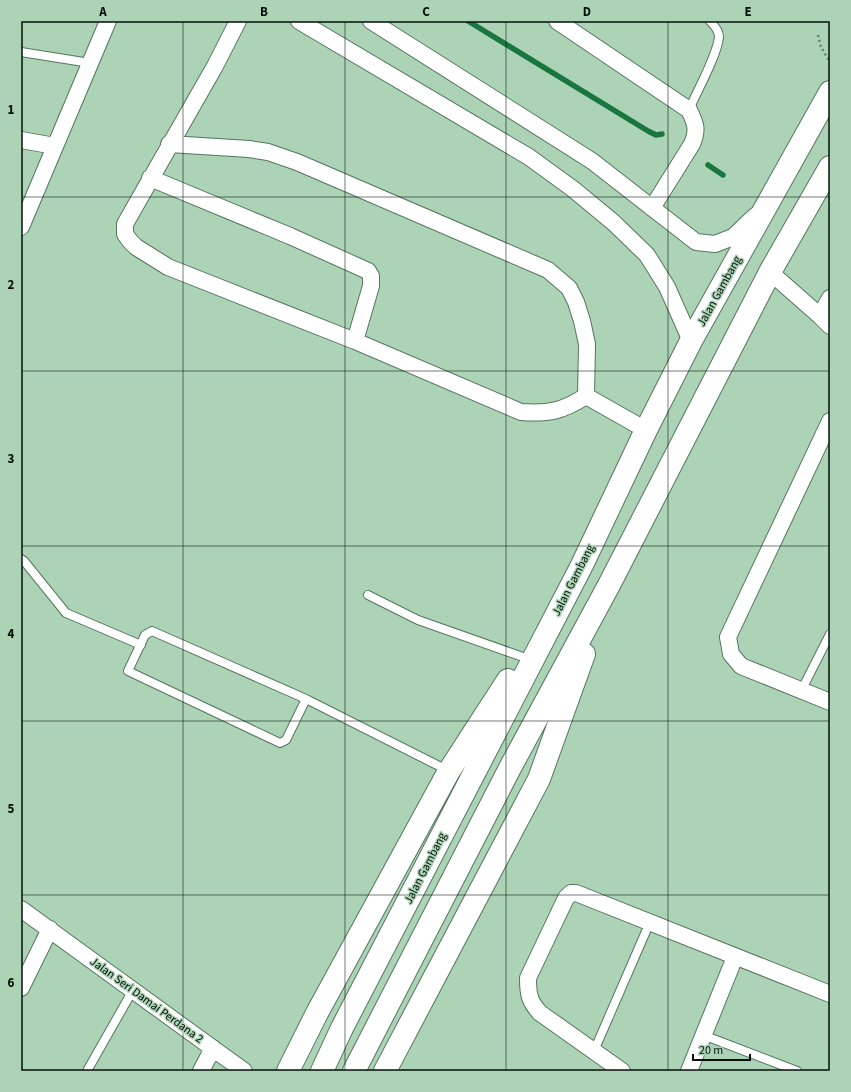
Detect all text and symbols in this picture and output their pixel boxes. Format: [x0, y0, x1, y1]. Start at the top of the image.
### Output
text: A [98, 3, 107, 21]
text: B [260, 3, 268, 21]
text: C [422, 3, 430, 21]
text: D [583, 3, 591, 21]
text: E [744, 3, 752, 21]
text: 1 [8, 101, 15, 119]
street label: Jalan Gambang [693, 253, 746, 330]
text: 2 [8, 276, 15, 294]
text: 3 [8, 450, 15, 468]
street label: Jalan Gambang [548, 541, 599, 619]
text: 4 [8, 625, 15, 643]
text: 5 [8, 800, 15, 818]
street label: Jalan Gambang [400, 829, 451, 907]
street label: Jalan Seri Damai Perdana 2 [86, 953, 207, 1047]
text: 6 [8, 974, 15, 992]
scale bar [693, 1036, 750, 1062]
text: 20 m [699, 1042, 723, 1059]

